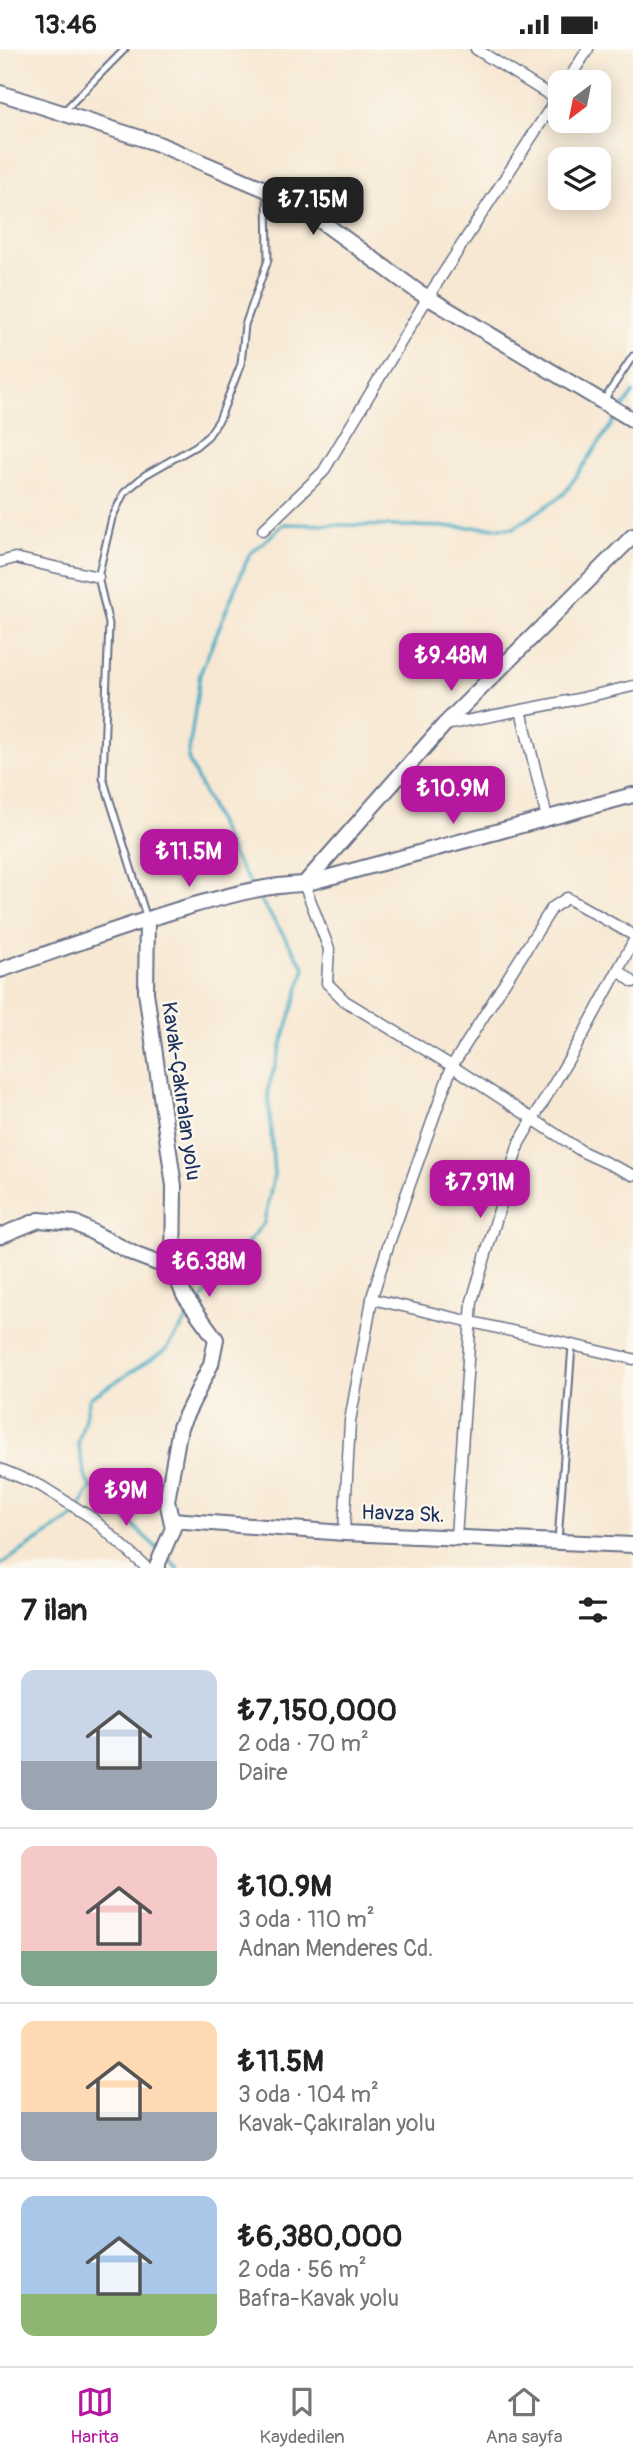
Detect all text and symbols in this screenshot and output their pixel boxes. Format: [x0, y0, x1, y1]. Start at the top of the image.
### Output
text: 13:46 [35, 9, 97, 41]
north arrow [548, 70, 611, 133]
map controls [548, 70, 611, 210]
button: layers [548, 147, 611, 210]
pin: ₺7.15M [256, 177, 370, 237]
text: ₺7.15M [278, 185, 348, 214]
pin: ₺9.48M [394, 633, 508, 693]
text: ₺9.48M [415, 641, 487, 670]
pin: ₺10.9M [396, 767, 510, 826]
text: ₺10.9M [417, 774, 489, 803]
pin: ₺11.5M [132, 829, 246, 889]
text: ₺11.5M [156, 837, 222, 866]
street label: Kavak-Çakıralan yolu [155, 1000, 207, 1182]
pin: ₺7.91M [423, 1161, 537, 1220]
text: ₺7.91M [446, 1168, 514, 1197]
pin: ₺6.38M [152, 1239, 266, 1299]
text: ₺6.38M [172, 1247, 246, 1276]
pin: ₺9M [92, 1469, 160, 1528]
text: ₺9M [105, 1476, 147, 1505]
street label: Havza Sk. [361, 1499, 445, 1529]
icon: filters [574, 1591, 612, 1629]
text: 7 ilan [21, 1592, 87, 1629]
text: ₺7,150,000 [238, 1692, 397, 1729]
icon: home [77, 1698, 161, 1782]
text: 2 oda · 70 m² [238, 1729, 369, 1758]
text: Daire [238, 1758, 287, 1787]
text: ₺10.9M [238, 1868, 332, 1905]
icon: home [77, 1874, 161, 1958]
text: 3 oda · 110 m² [238, 1905, 375, 1934]
text: Adnan Menderes Cd. [238, 1934, 433, 1963]
text: ₺11.5M [238, 2043, 324, 2080]
icon: home [77, 2049, 161, 2133]
text: 3 oda · 104 m² [238, 2080, 379, 2109]
text: Kavak-Çakıralan yolu [238, 2109, 436, 2138]
text: ₺6,380,000 [238, 2218, 403, 2255]
icon: home [77, 2224, 161, 2308]
text: 2 oda · 56 m² [238, 2255, 367, 2284]
text: Bafra-Kavak yolu [238, 2284, 399, 2313]
tab: Harita [70, 2383, 119, 2449]
tab: Kaydedilen [260, 2383, 345, 2449]
tab: Ana sayfa [485, 2383, 563, 2449]

